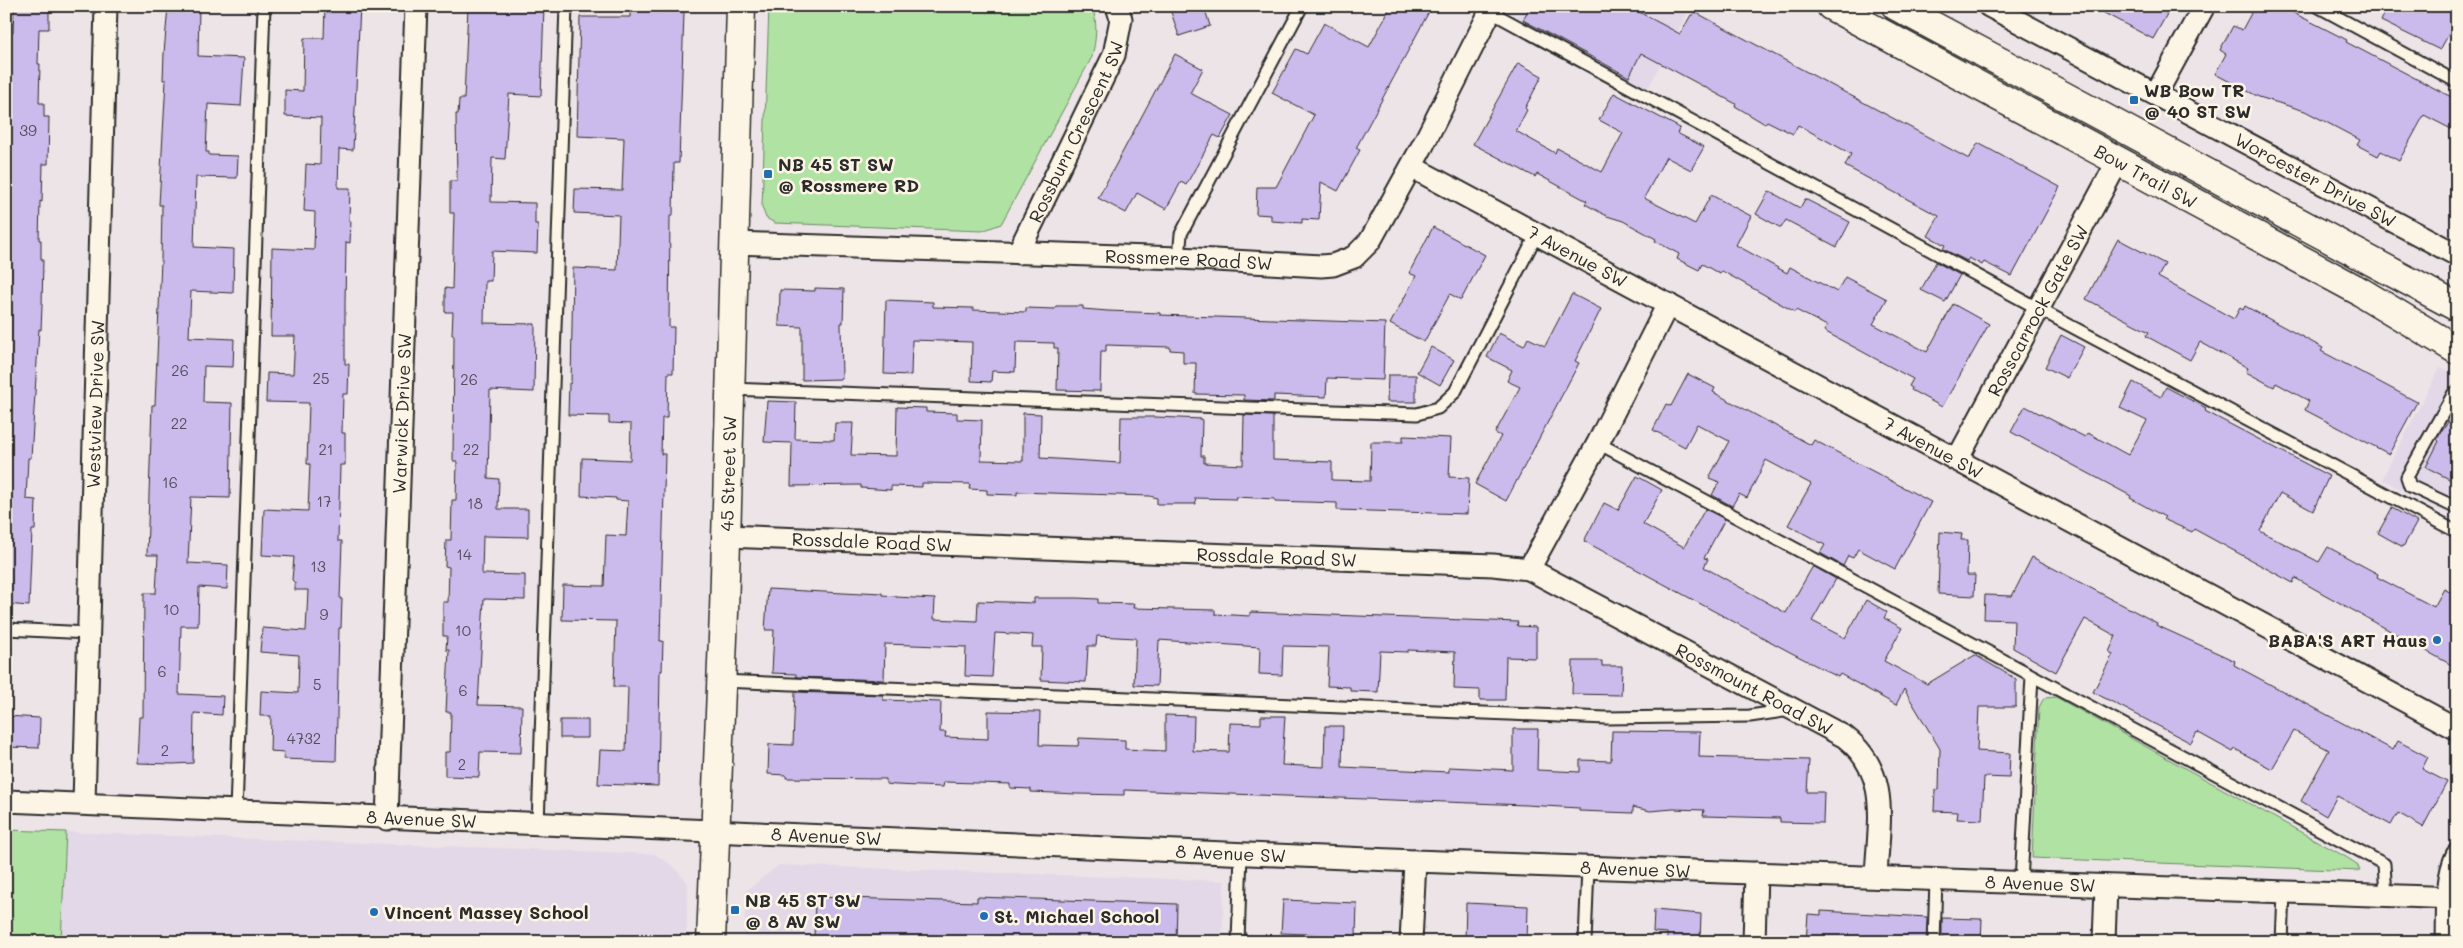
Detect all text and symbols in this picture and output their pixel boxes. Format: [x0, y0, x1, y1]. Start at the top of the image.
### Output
street label: Rossburn Crescent SW [1023, 38, 1129, 226]
place label: WB Bow TR @ 40 ST SW [2144, 78, 2251, 123]
marker: WB Bow TR @ 40 ST SW [2128, 94, 2140, 106]
house number: 39 [19, 120, 37, 140]
street label: Worcester Drive SW [2231, 127, 2400, 232]
street label: Bow Trail SW [2090, 138, 2202, 214]
place label: NB 45 ST SW @ Rossmere RD [778, 152, 919, 197]
marker: NB 45 ST SW @ Rossmere RD [762, 168, 774, 180]
street label: 7 Avenue SW [1524, 219, 1632, 293]
street label: Rosscarrock Gate SW [1982, 220, 2094, 400]
street label: Rossmere Road SW [1104, 244, 1273, 275]
street label: Westview Drive SW [81, 319, 109, 489]
street label: Warwick Drive SW [387, 332, 416, 494]
house number: 26 [171, 360, 189, 380]
house number: 25 [312, 368, 330, 388]
house number: 26 [460, 369, 478, 389]
street label: 7 Avenue SW [1879, 411, 1987, 484]
house number: 22 [171, 413, 187, 433]
street label: 45 Street SW [714, 415, 742, 532]
house number: 21 [318, 439, 334, 459]
house number: 22 [463, 439, 479, 459]
house number: 16 [162, 472, 178, 492]
house number: 17 [316, 491, 332, 511]
house number: 18 [467, 493, 483, 513]
street label: Rossdale Road SW [791, 526, 953, 557]
street label: Rossdale Road SW [1196, 542, 1357, 572]
house number: 14 [456, 544, 472, 564]
house number: 13 [310, 556, 326, 576]
house number: 10 [163, 599, 179, 619]
house number: 9 [320, 604, 329, 624]
house number: 10 [455, 620, 471, 640]
place label: BABA'S ART Haus [2268, 628, 2427, 652]
marker: BABA'S ART Haus [2431, 634, 2443, 646]
street label: Rossmount Road SW [1672, 637, 1837, 740]
house number: 6 [157, 661, 167, 681]
house number: 5 [313, 674, 321, 694]
house number: 6 [458, 680, 468, 700]
house number: 4732 [287, 728, 321, 748]
house number: 2 [161, 740, 169, 760]
house number: 2 [458, 754, 466, 774]
street label: 8 Avenue SW [366, 804, 477, 833]
street label: 8 Avenue SW [770, 822, 882, 850]
street label: 8 Avenue SW [1175, 839, 1287, 868]
street label: 8 Avenue SW [1580, 855, 1691, 883]
street label: 8 Avenue SW [1985, 869, 2096, 897]
place label: NB 45 ST SW @ 8 AV SW [745, 888, 861, 933]
place label: Vincent Massey School [384, 900, 589, 924]
marker: NB 45 ST SW @ 8 AV SW [729, 904, 741, 916]
place label: St. Michael School [994, 904, 1159, 928]
marker: Vincent Massey School [368, 906, 380, 918]
marker: St. Michael School [978, 910, 990, 922]

